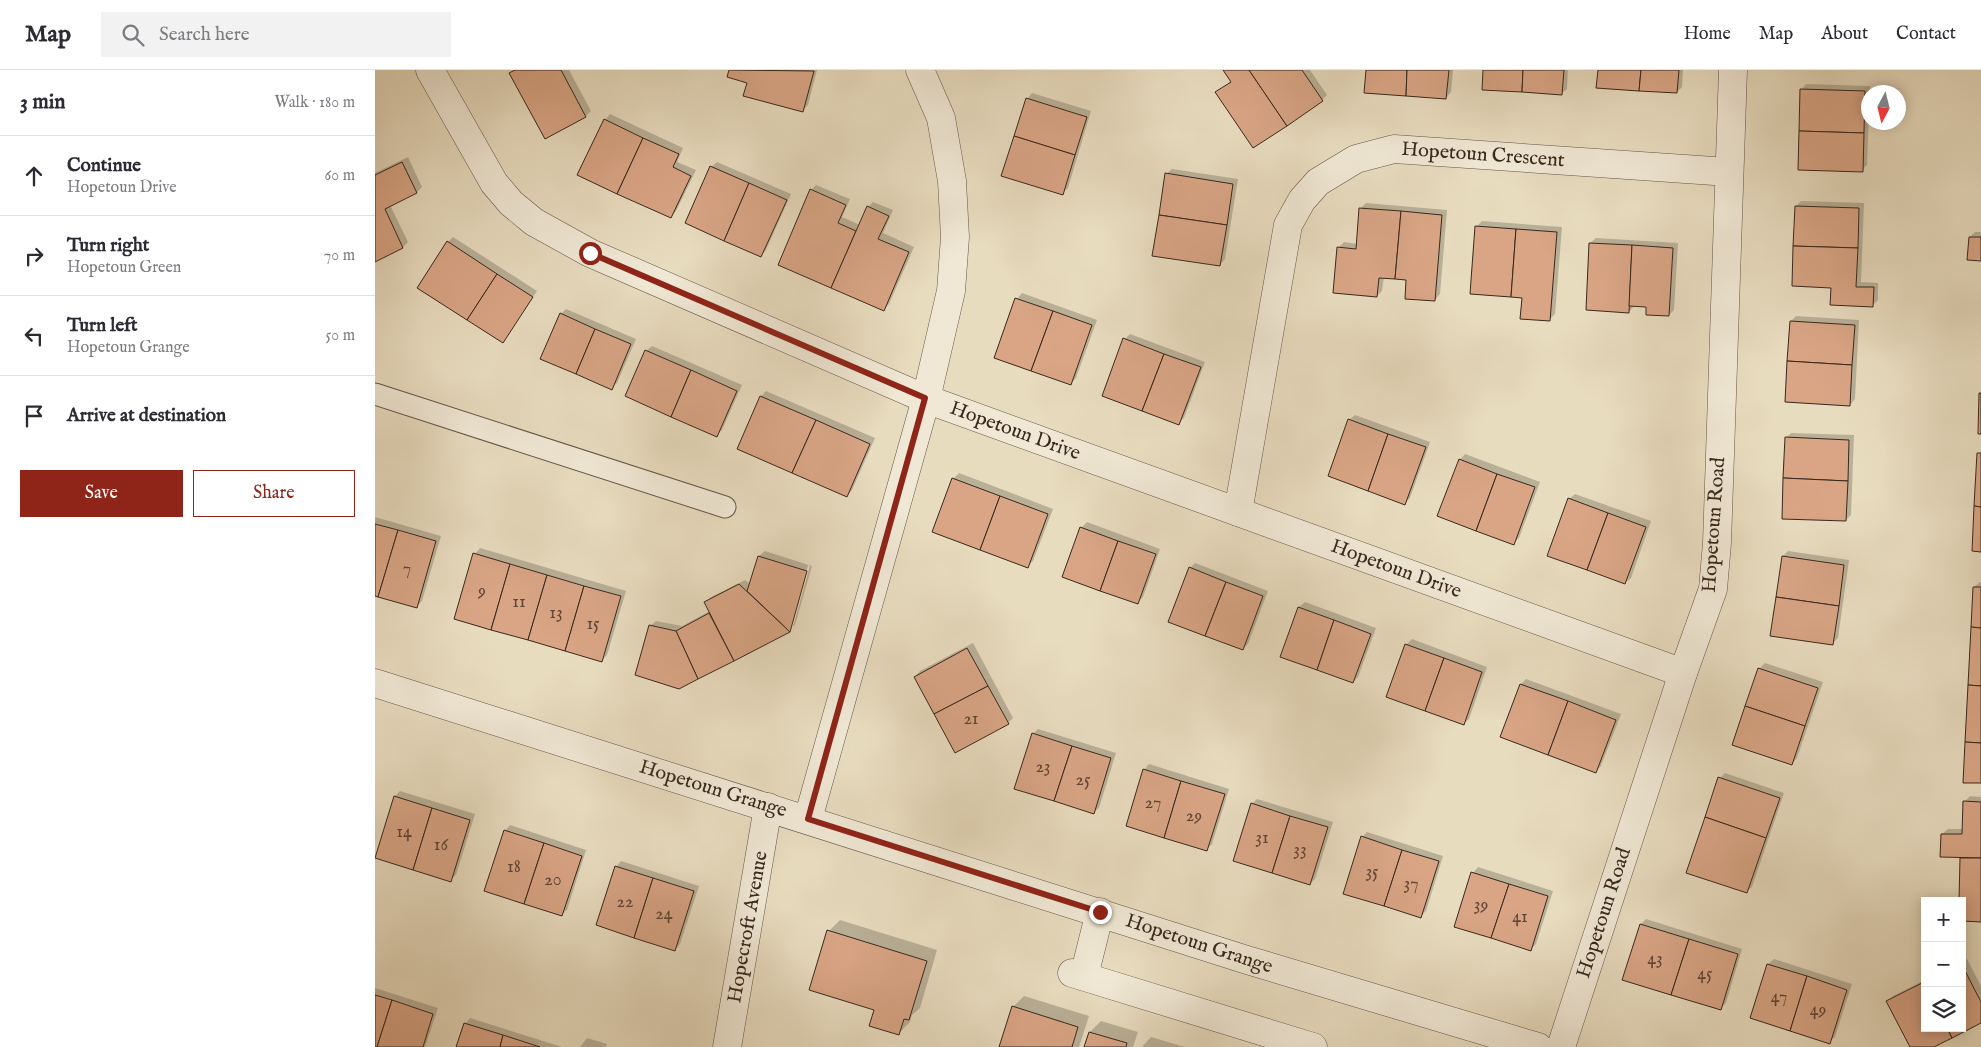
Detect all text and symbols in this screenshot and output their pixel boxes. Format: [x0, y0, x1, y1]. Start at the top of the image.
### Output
search box [101, 12, 451, 57]
text: Map [25, 19, 71, 50]
icon: search [119, 21, 147, 49]
text: Search here [159, 23, 250, 47]
text: Home [1684, 23, 1731, 46]
text: Map [1759, 23, 1793, 46]
text: About [1821, 23, 1868, 46]
text: Contact [1896, 23, 1956, 46]
north arrow [1861, 85, 1906, 130]
text: 3 min [20, 89, 65, 116]
text: Walk · 180 m [274, 93, 355, 113]
street label: Hopetoun Crescent [1401, 137, 1566, 173]
text: Continue [67, 154, 141, 178]
icon: ahead [20, 162, 48, 190]
text: 60 m [325, 166, 355, 186]
text: Hopetoun Drive [67, 178, 177, 198]
text: Turn right [67, 234, 149, 258]
icon: right [20, 242, 48, 270]
route start [579, 242, 602, 265]
text: 70 m [324, 246, 355, 266]
text: Hopetoun Green [67, 258, 181, 278]
text: Turn left [67, 314, 138, 338]
icon: left [20, 322, 48, 350]
text: 50 m [326, 326, 355, 346]
text: Hopetoun Grange [67, 338, 190, 358]
street label: Hopetoun Drive [946, 396, 1084, 466]
icon: arrive [20, 402, 48, 430]
text: Arrive at destination [67, 404, 226, 428]
street label: Hopetoun Road [1697, 456, 1731, 594]
button: Save [20, 470, 183, 517]
button: Share [193, 470, 355, 517]
street label: Hopetoun Drive [1327, 534, 1465, 604]
house number: 7 [403, 558, 411, 581]
house number: 9 [477, 580, 486, 603]
house number: 11 [512, 591, 526, 614]
house number: 13 [549, 602, 563, 625]
house number: 15 [586, 613, 600, 636]
house number: 21 [963, 708, 979, 731]
street label: Hopetoun Grange [636, 755, 790, 823]
house number: 23 [1035, 756, 1051, 779]
house number: 25 [1076, 769, 1091, 792]
house number: 27 [1145, 792, 1161, 815]
house number: 29 [1186, 805, 1202, 828]
house number: 14 [396, 821, 412, 844]
house number: 31 [1255, 827, 1269, 850]
house number: 16 [434, 834, 449, 857]
house number: 33 [1293, 839, 1307, 862]
street label: Hopetoun Road [1571, 844, 1637, 981]
street label: Hopecroft Avenue [722, 849, 774, 1005]
house number: 18 [507, 856, 521, 879]
house number: 35 [1365, 861, 1379, 884]
house number: 20 [544, 869, 562, 892]
house number: 37 [1403, 873, 1419, 896]
house number: 22 [617, 891, 633, 914]
house number: 39 [1474, 894, 1488, 917]
map controls [1921, 897, 1966, 1032]
button: + [1921, 897, 1966, 942]
route end [1089, 901, 1112, 924]
house number: 24 [655, 903, 673, 926]
house number: 41 [1512, 906, 1528, 929]
street label: Hopetoun Grange [1122, 908, 1276, 980]
button: − [1921, 942, 1966, 987]
house number: 43 [1647, 948, 1663, 971]
house number: 45 [1697, 963, 1713, 986]
house number: 47 [1771, 986, 1787, 1009]
button: layers [1921, 987, 1966, 1032]
house number: 49 [1810, 999, 1826, 1022]

